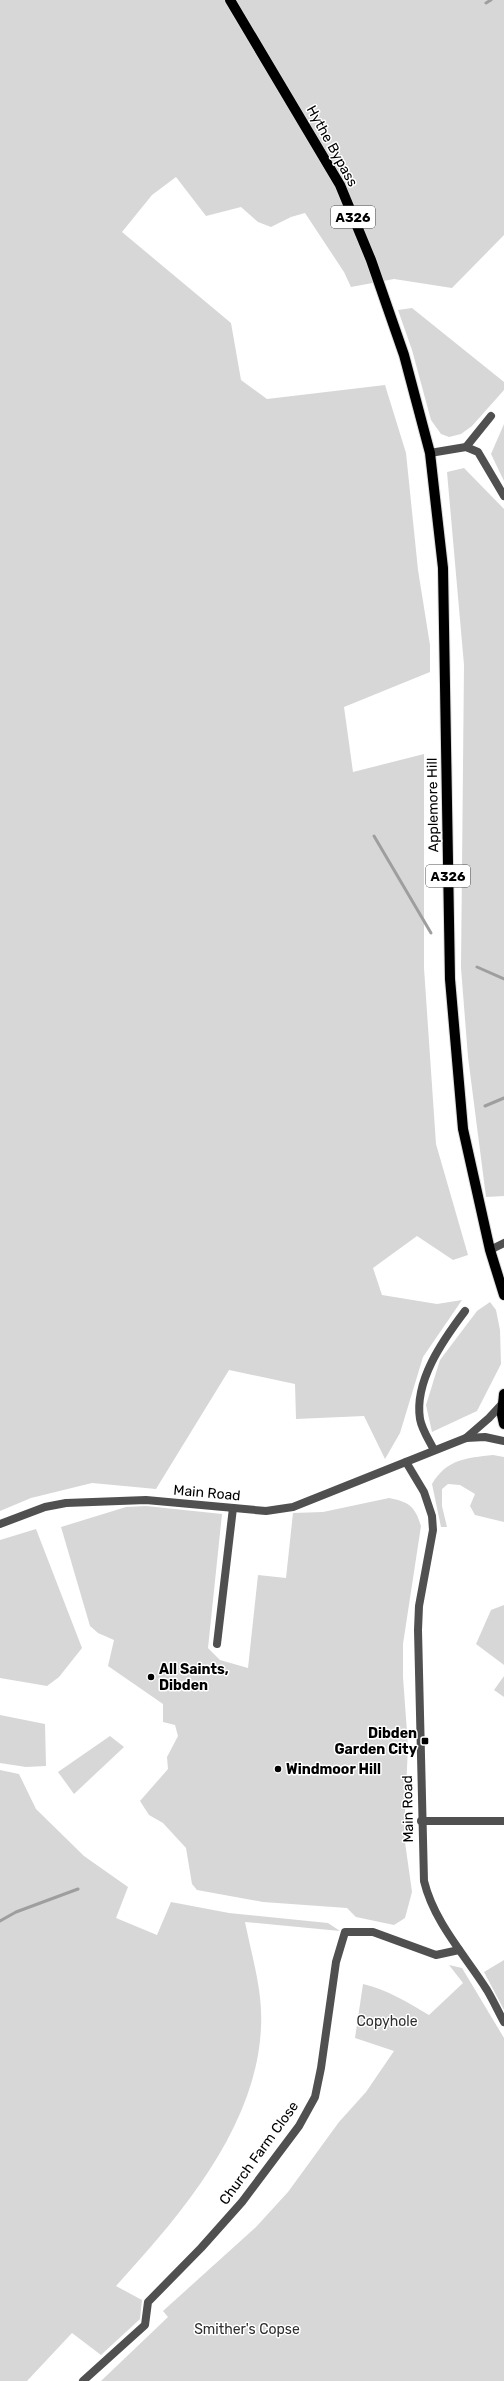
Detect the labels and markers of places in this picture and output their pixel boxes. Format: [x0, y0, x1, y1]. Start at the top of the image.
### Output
place label: All Saints, Dibden [159, 1661, 229, 1694]
marker: All Saints, Dibden [146, 1672, 156, 1682]
place label: Dibden Garden City [335, 1725, 418, 1758]
marker: Dibden Garden City [420, 1736, 430, 1746]
place label: Windmoor Hill [286, 1761, 381, 1778]
marker: Windmoor Hill [273, 1764, 283, 1774]

